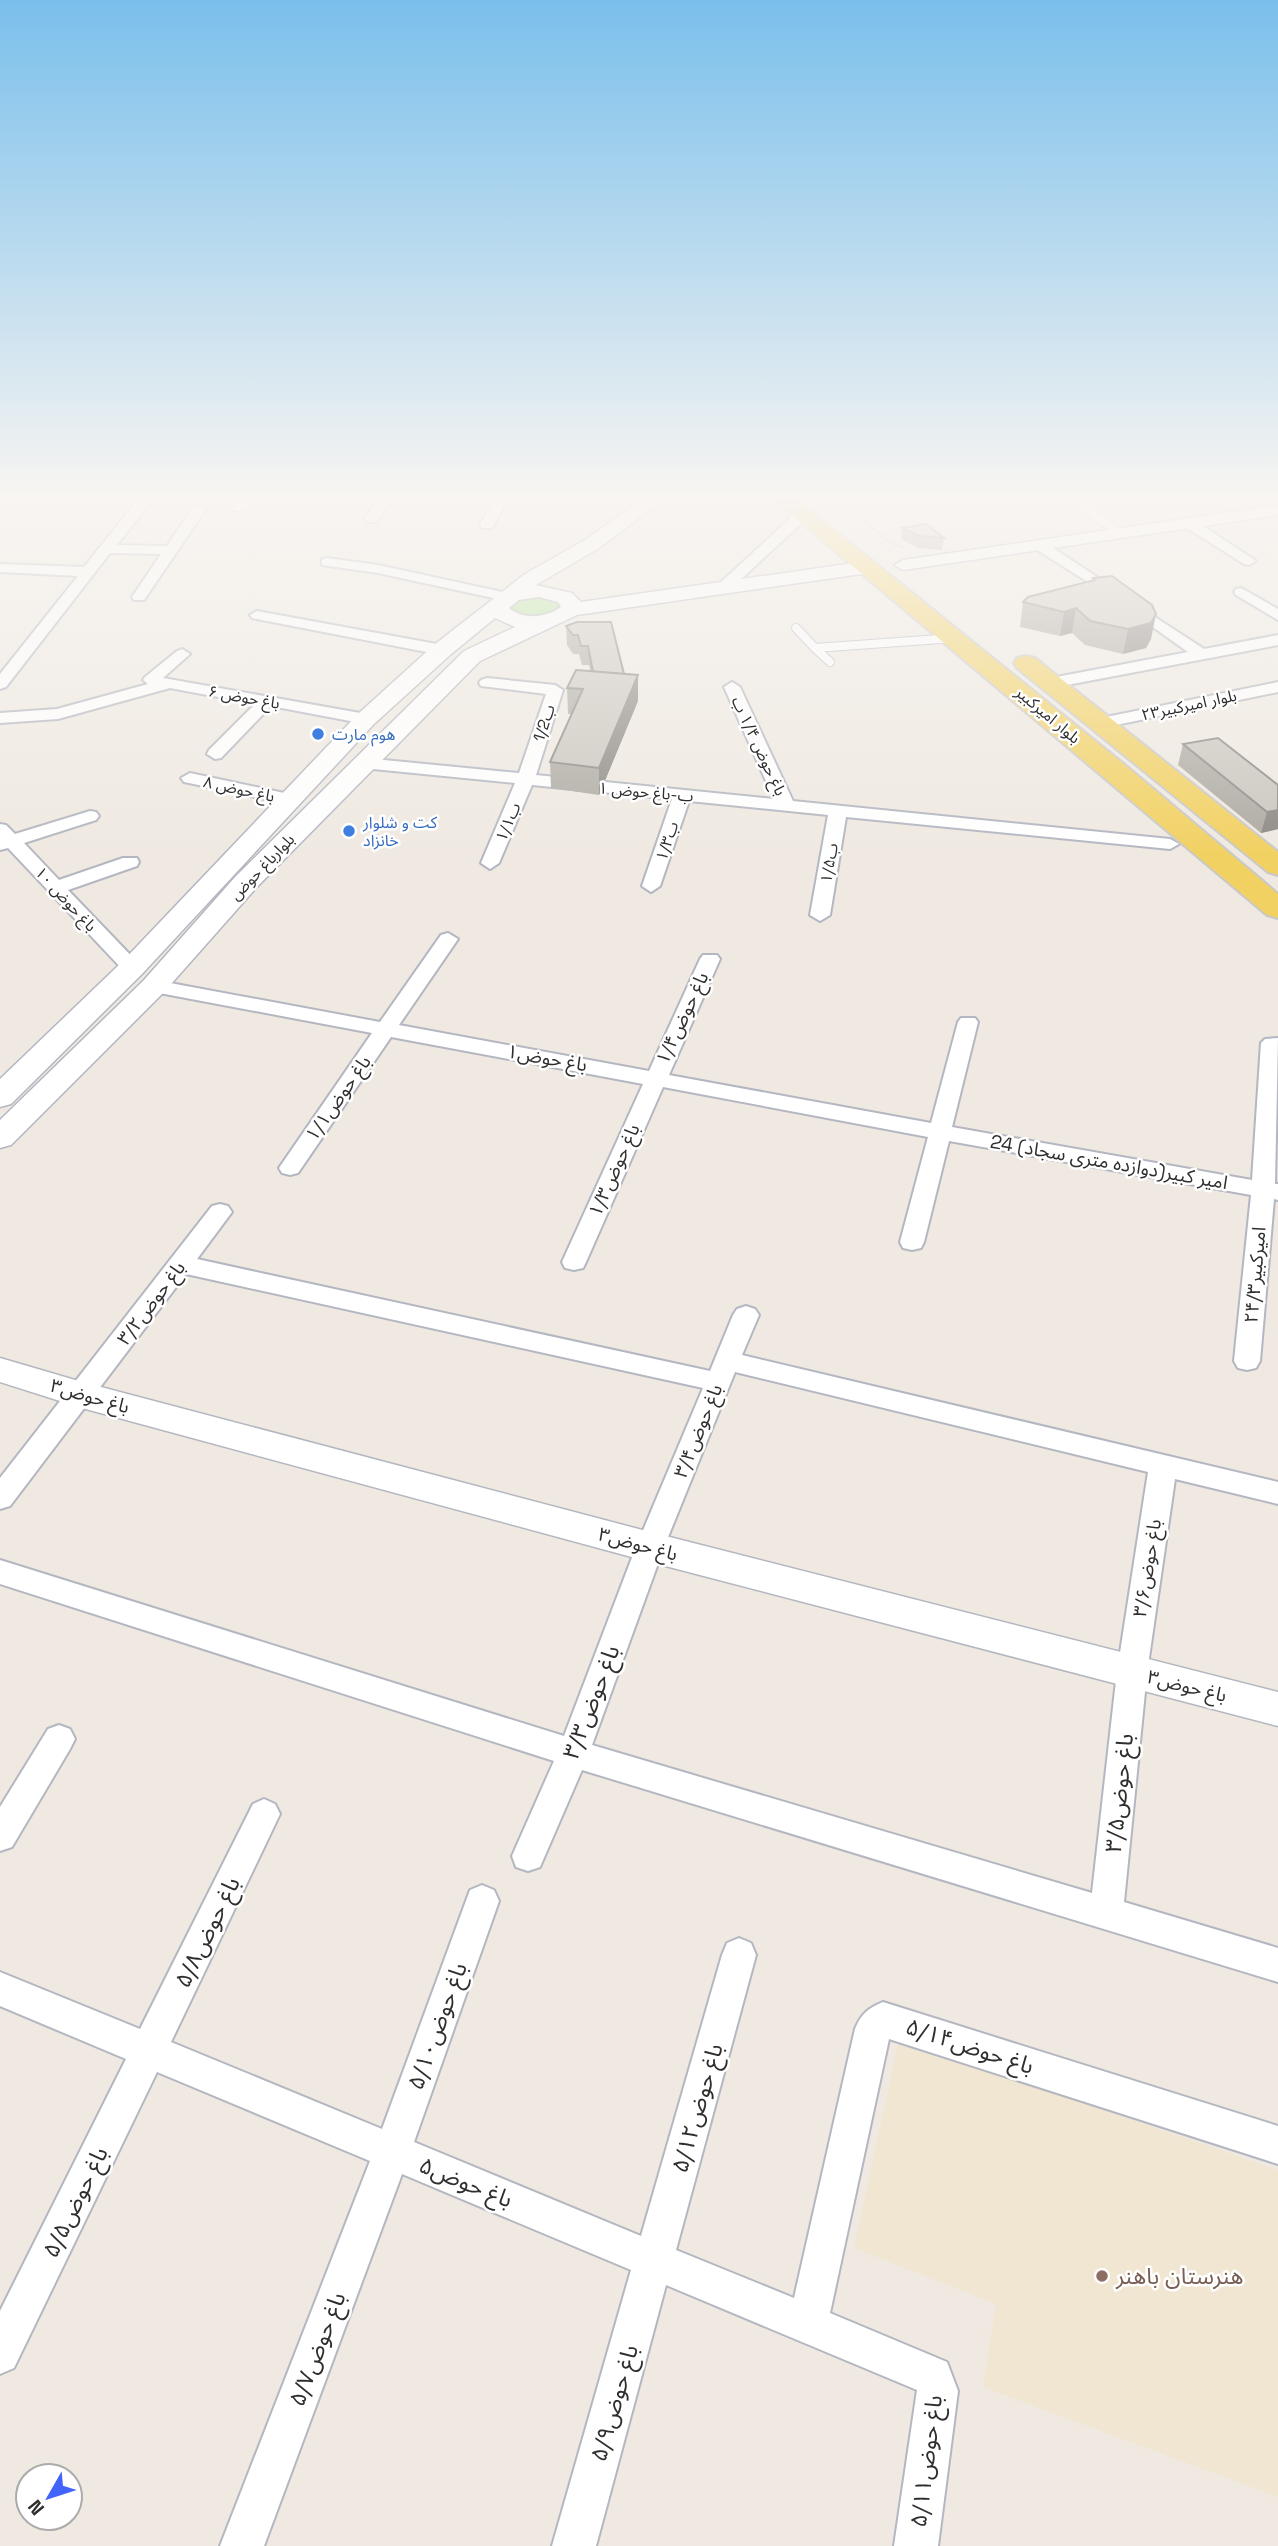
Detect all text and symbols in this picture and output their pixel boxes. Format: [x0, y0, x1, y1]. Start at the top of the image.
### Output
street label: ۶ باغ حوض [206, 680, 281, 716]
street label: بلوار امیرکبیر [1010, 681, 1085, 748]
street label: ۲۳بلوار امیرکبیر [1139, 685, 1239, 725]
street label: باغ حوض ۱/۴ ب [725, 693, 791, 800]
street label: 1/2ب [528, 702, 560, 744]
place label: هوم مارت [332, 724, 395, 747]
marker: هوم مارت [310, 726, 326, 742]
street label: ۸ باغ حوض [201, 771, 277, 809]
street label: ۱ ب-باغ حوض [597, 777, 695, 809]
street label: ب۱/۱ [490, 799, 526, 845]
place label: کت و شلوار خانزاد [362, 812, 437, 851]
street label: ب۱/۳ [651, 819, 683, 863]
marker: کت و شلوار خانزاد [341, 823, 357, 839]
street label: بلوارباغ حوض [225, 829, 300, 906]
street label: ب۱/۵ [815, 841, 843, 885]
street label: ۱۰ باغ حوض [29, 862, 101, 937]
street label: باغ حوض۱/۴ [650, 968, 715, 1069]
street label: باغ حوض۱ [505, 1039, 589, 1078]
street label: باغ حوض۱/۱ [299, 1050, 377, 1146]
street label: باغ حوض۱/۳ [582, 1120, 646, 1221]
street label: 24 امیر کبیر(دوازده متری سجاد) [988, 1129, 1230, 1195]
street label: امیرکبیر۲۴/۳ [1238, 1226, 1272, 1324]
street label: باغ حوض۳/۲ [111, 1256, 192, 1351]
street label: باغ حوض۳ [47, 1373, 132, 1420]
street label: باغ حوض۳/۴ [668, 1380, 729, 1482]
street label: باغ حوض۳/۶ [1127, 1517, 1168, 1619]
street label: باغ حوض۳ [595, 1521, 680, 1568]
street label: باغ حوض۳/۳ [556, 1641, 628, 1764]
street label: باغ حوض۳ [1144, 1664, 1229, 1709]
street label: باغ حوض۳/۵ [1098, 1732, 1142, 1854]
street label: باغ حوض۵/۸ [167, 1872, 249, 1993]
street label: باغ حوض۵/۱۰ [400, 1958, 476, 2094]
street label: باغ حوض۵/۱۴ [902, 2011, 1038, 2083]
street label: باغ حوض۵/۱۲ [664, 2040, 732, 2177]
street label: باغ حوض۵/۵ [35, 2142, 117, 2263]
street label: باغ حوض۵ [414, 2150, 517, 2216]
place label: هنرستان باهنر [1115, 2261, 1244, 2291]
marker: هنرستان باهنر [1094, 2268, 1110, 2284]
street label: باغ حوض۵/۷ [282, 2288, 354, 2411]
street label: باغ حوض۵/۹ [583, 2341, 647, 2465]
street label: باغ حوض۵/۱۱ [903, 2393, 951, 2529]
north arrow [14, 2462, 84, 2532]
text: N [22, 2495, 50, 2520]

